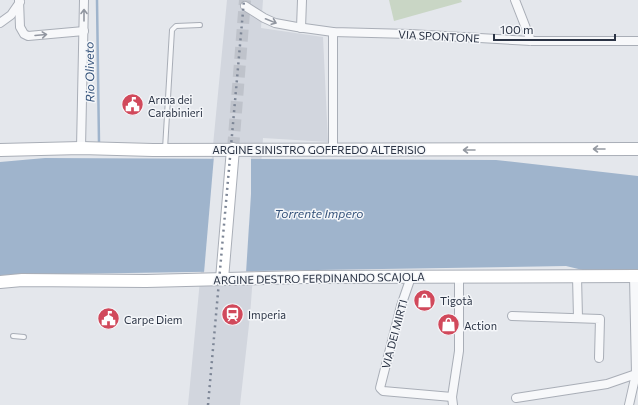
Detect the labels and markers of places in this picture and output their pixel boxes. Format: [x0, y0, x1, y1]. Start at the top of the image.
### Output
public building icon: Arma dei Carabinieri [120, 92, 146, 118]
place label: Arma dei Carabinieri [148, 93, 203, 119]
shop icon: Tigotà [412, 287, 438, 313]
place label: Tigotà [440, 294, 472, 307]
station icon: Imperia [219, 301, 245, 327]
public building icon: Carpe Diem [95, 306, 121, 332]
place label: Imperia [248, 308, 286, 321]
shop icon: Action [436, 312, 462, 338]
place label: Carpe Diem [124, 313, 182, 326]
place label: Action [464, 319, 497, 332]

